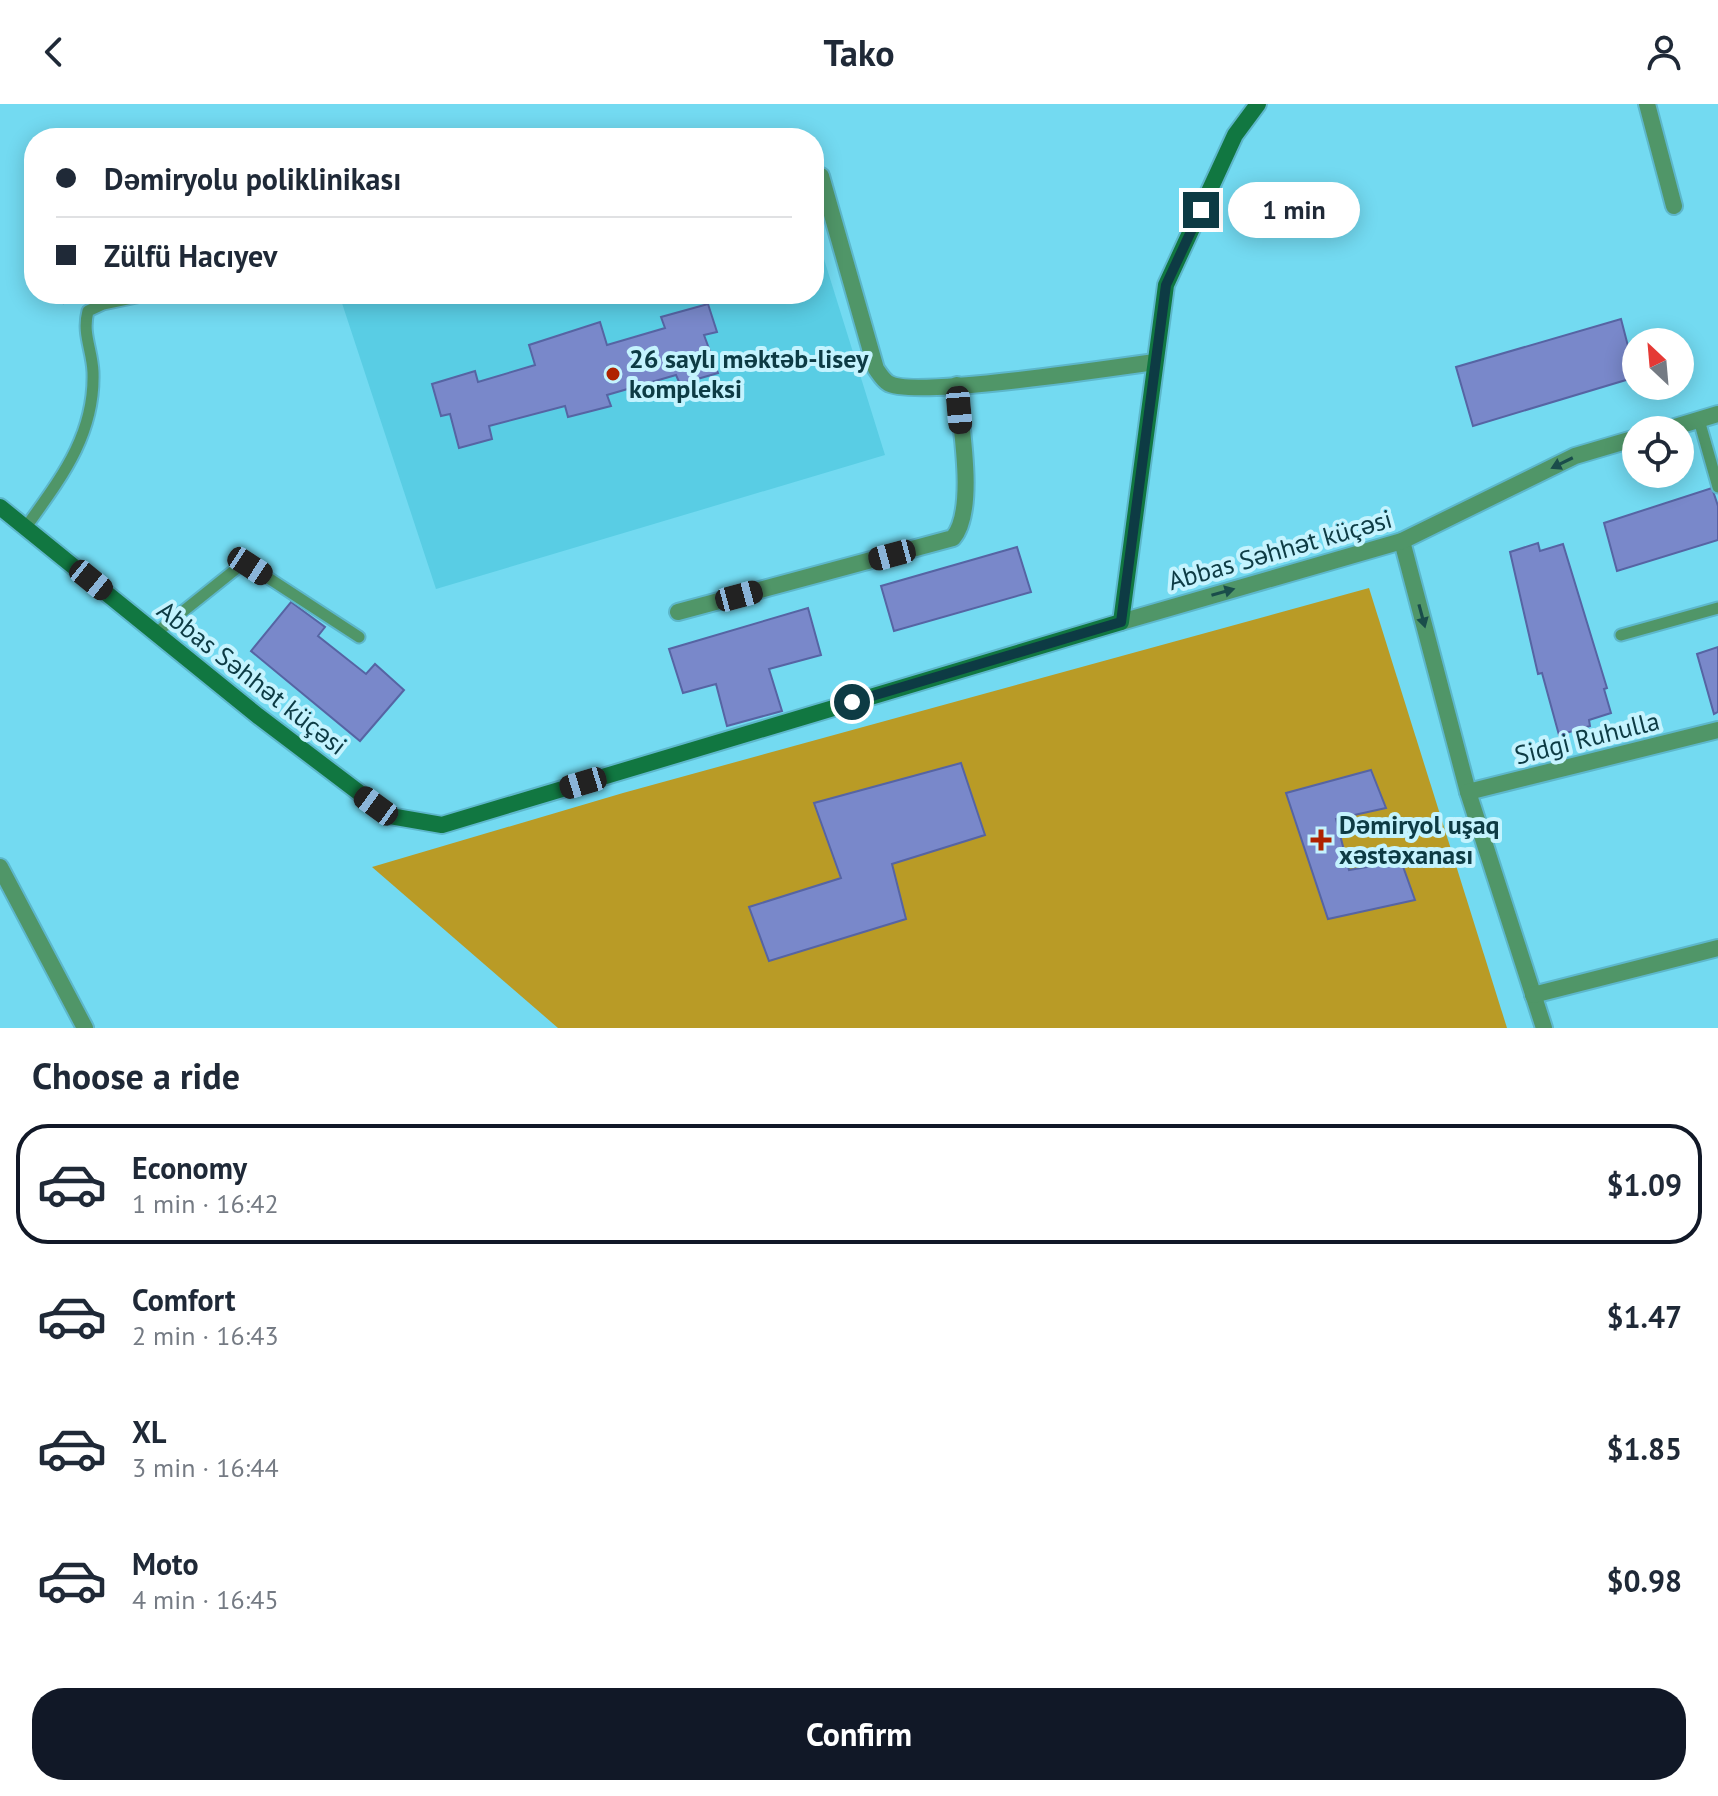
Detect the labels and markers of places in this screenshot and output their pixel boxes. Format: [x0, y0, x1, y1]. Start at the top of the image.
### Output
place label: 26 saylı məktəb-lisey kompleksi [629, 342, 869, 405]
marker: 26 saylı məktəb-lisey kompleksi [604, 365, 622, 383]
place label: Dəmiryol uşaq xəstəxanası [1339, 808, 1500, 871]
marker: Dəmiryol uşaq xəstəxanası [1310, 829, 1332, 851]

